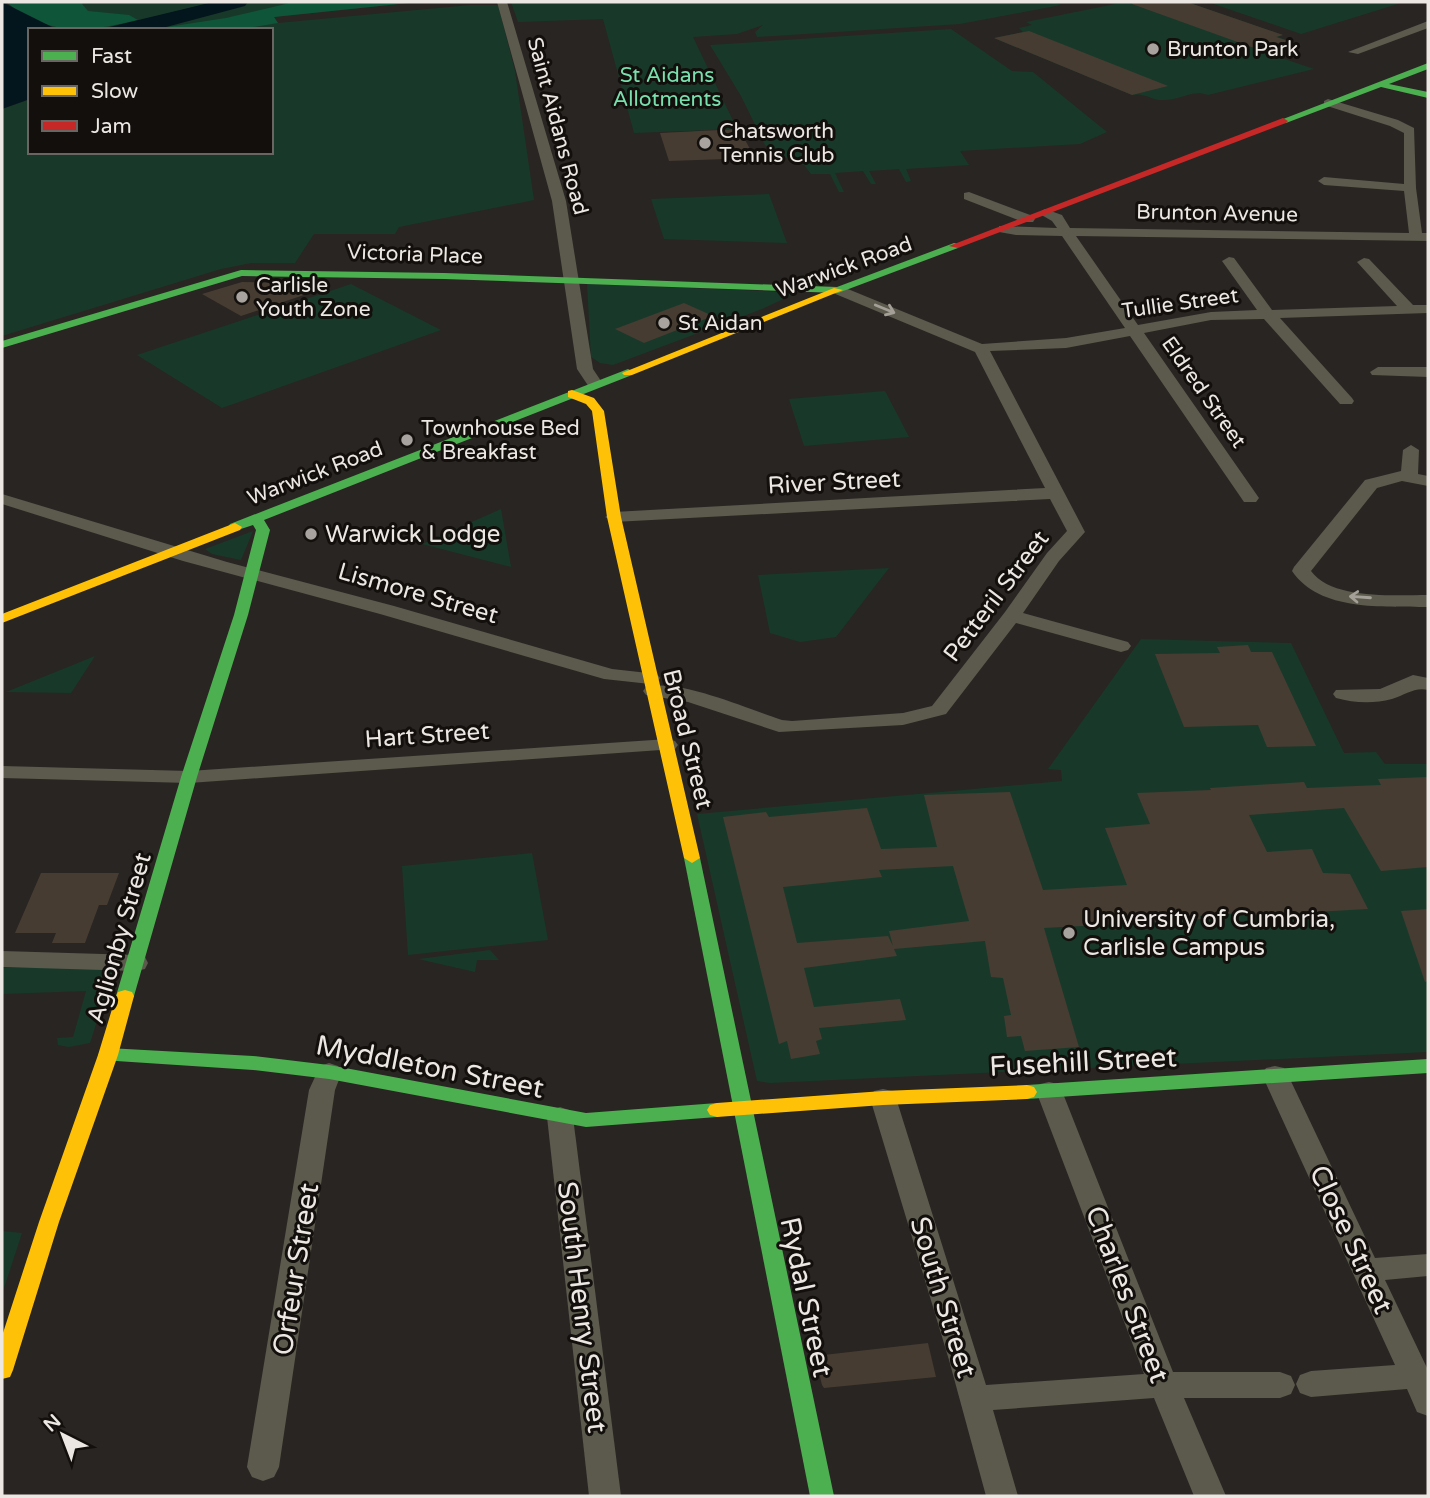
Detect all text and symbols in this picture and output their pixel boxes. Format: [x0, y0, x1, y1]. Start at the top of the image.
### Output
legend [28, 28, 273, 154]
street label: Saint Aidans Road [522, 35, 593, 218]
place label: Brunton Park [1167, 37, 1299, 62]
marker: Brunton Park [1145, 41, 1161, 57]
text: Fast [91, 44, 132, 69]
park label: St Aidans Allotments [613, 63, 721, 112]
text: Slow [91, 79, 139, 104]
text: Jam [91, 114, 132, 139]
place label: Chatsworth Tennis Club [719, 119, 835, 168]
marker: Chatsworth Tennis Club [697, 135, 713, 151]
street label: Brunton Avenue [1136, 200, 1298, 227]
street label: Warwick Road [773, 231, 916, 304]
street label: Victoria Place [347, 240, 483, 269]
place label: Carlisle Youth Zone [256, 273, 371, 322]
street label: Tullie Street [1120, 283, 1240, 324]
marker: Carlisle Youth Zone [234, 289, 250, 305]
one-way arrow [874, 304, 896, 317]
place label: St Aidan [678, 311, 763, 336]
marker: St Aidan [656, 315, 672, 331]
street label: Eldred Street [1156, 332, 1251, 453]
place label: Townhouse Bed & Breakfast [421, 416, 580, 465]
marker: Townhouse Bed & Breakfast [399, 432, 415, 448]
street label: Warwick Road [244, 436, 386, 511]
street label: River Street [767, 465, 901, 500]
place label: Warwick Lodge [325, 520, 500, 549]
street label: Petteril Street [938, 525, 1055, 668]
marker: Warwick Lodge [303, 526, 319, 542]
street label: Lismore Street [334, 557, 501, 630]
one-way arrow [1349, 590, 1372, 603]
street label: Broad Street [656, 666, 719, 812]
street label: Hart Street [364, 717, 490, 754]
street label: Aglionby Street [81, 849, 158, 1027]
place label: University of Cumbria, Carlisle Campus [1083, 905, 1335, 962]
marker: University of Cumbria, Carlisle Campus [1061, 925, 1077, 941]
street label: Myddleton Street [313, 1028, 547, 1106]
street label: Fusehill Street [988, 1040, 1178, 1084]
street label: Close Street [1302, 1160, 1400, 1319]
street label: South Henry Street [550, 1179, 614, 1435]
street label: Orfeur Street [266, 1180, 326, 1358]
street label: Charles Street [1078, 1201, 1176, 1388]
street label: South Street [902, 1213, 984, 1382]
street label: Rydal Street [773, 1214, 840, 1380]
north arrow [28, 1400, 98, 1470]
text: N [39, 1410, 65, 1436]

